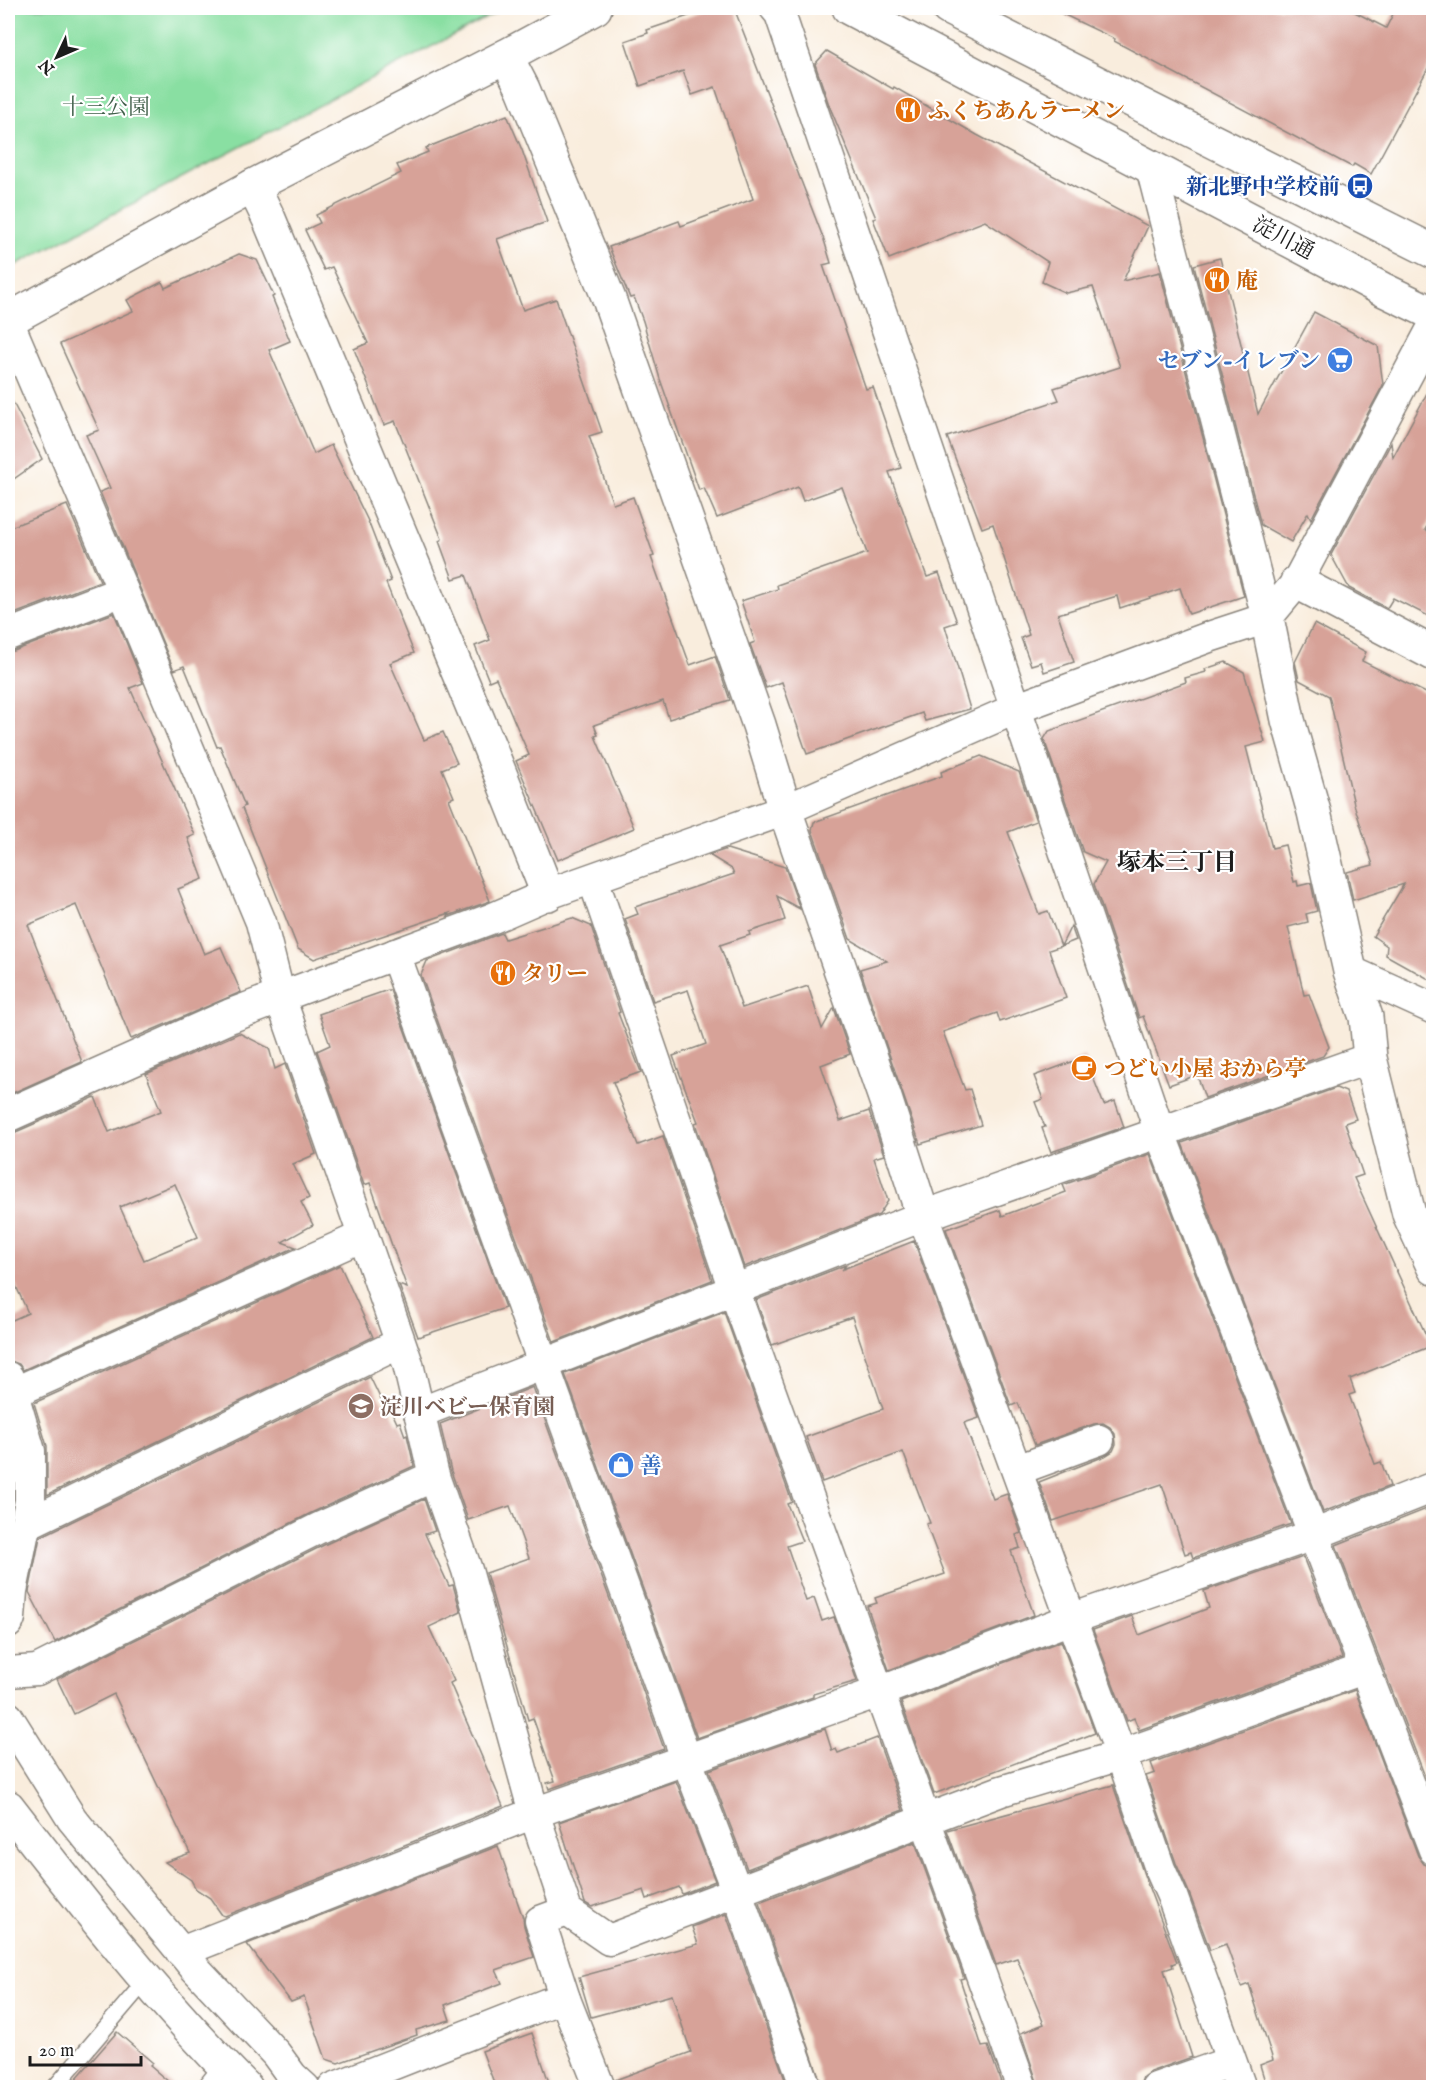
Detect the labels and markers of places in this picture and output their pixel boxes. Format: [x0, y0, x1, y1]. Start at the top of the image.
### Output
restaurant icon: ふくちあんラーメン [893, 95, 923, 125]
place label: ふくちあんラーメン [928, 98, 1125, 126]
bus stop icon: 新北野中学校前 [1345, 171, 1375, 201]
place label: 新北野中学校前 [1186, 174, 1340, 202]
restaurant icon: 庵 [1202, 265, 1232, 295]
place label: 庵 [1236, 268, 1258, 296]
supermarket icon: セブン-イレブン [1325, 345, 1355, 375]
place label: セブン-イレブン [1158, 348, 1320, 376]
restaurant icon: タリー [488, 958, 518, 988]
place label: タリー [522, 961, 588, 989]
cafe icon: つどい小屋 おから亭 [1069, 1053, 1099, 1083]
place label: つどい小屋 おから亭 [1104, 1056, 1307, 1084]
school or university icon: 淀川ベビー保育園 [346, 1391, 376, 1421]
place label: 淀川ベビー保育園 [380, 1394, 555, 1422]
shop icon: 善 [606, 1450, 636, 1480]
place label: 善 [640, 1453, 662, 1481]

